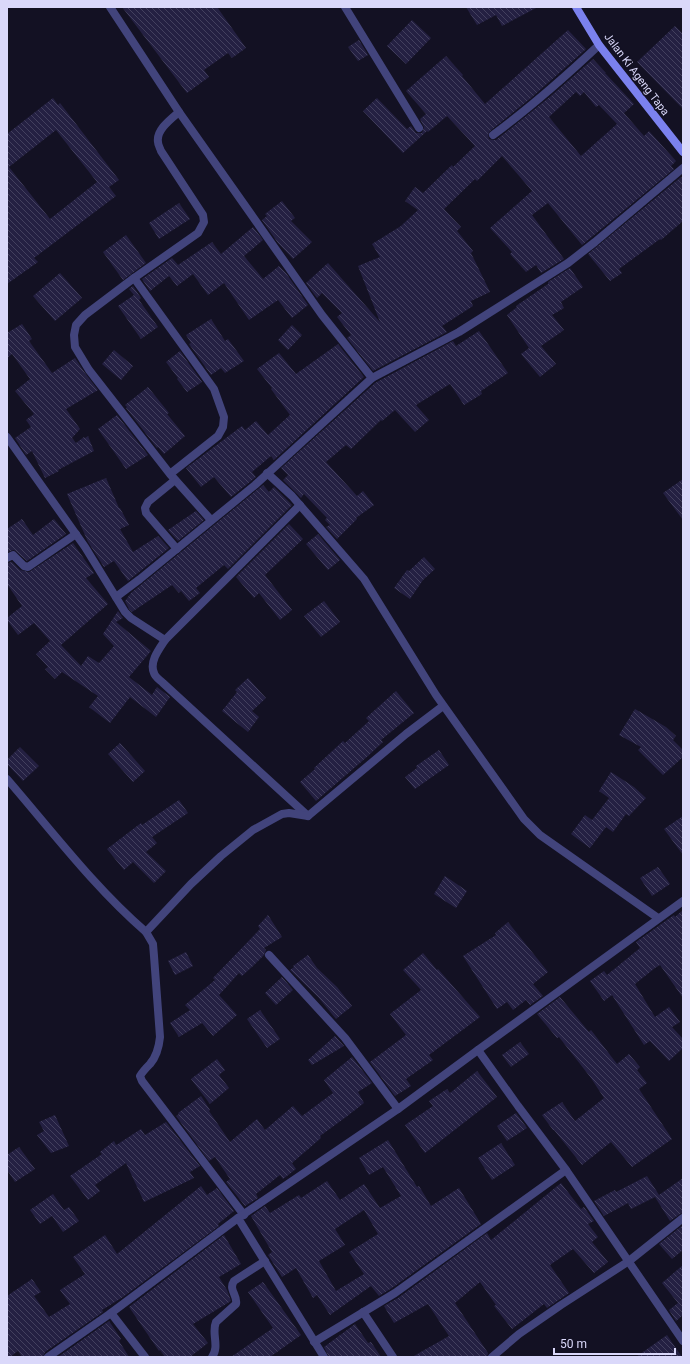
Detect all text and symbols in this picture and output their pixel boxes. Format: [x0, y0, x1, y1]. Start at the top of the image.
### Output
street label: Jalan Ki Ageng Tapa [601, 31, 672, 118]
scale bar [554, 1330, 675, 1356]
text: 50 m [560, 1337, 587, 1351]

